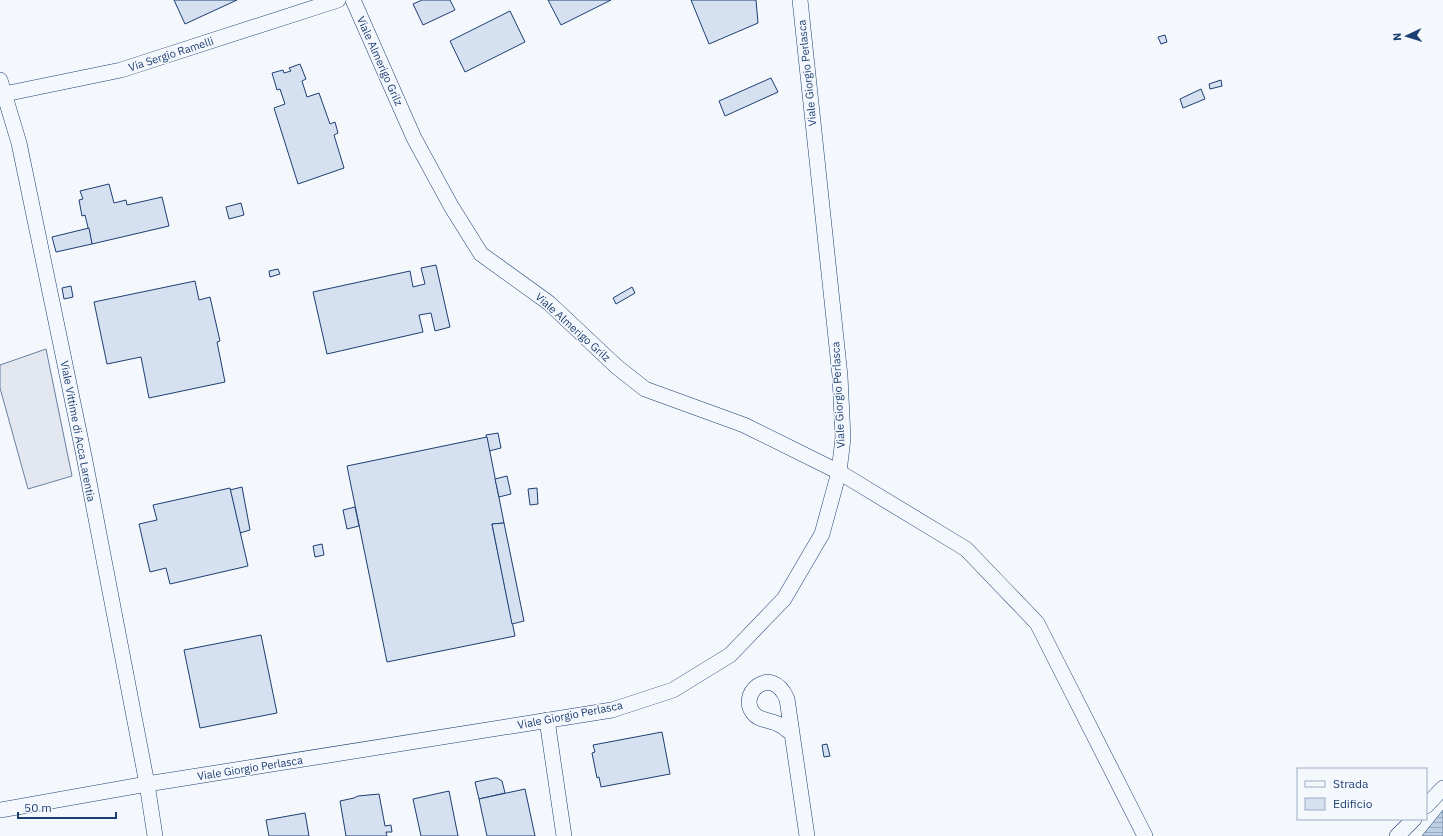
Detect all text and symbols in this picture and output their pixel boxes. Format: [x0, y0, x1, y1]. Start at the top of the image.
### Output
street label: Viale Almerigo Grilz [354, 14, 406, 108]
north arrow [1387, 16, 1427, 56]
street label: Viale Giorgio Perlasca [794, 19, 820, 127]
text: N [1390, 32, 1404, 41]
street label: Via Sergio Ramelli [127, 34, 215, 74]
street label: Viale Almerigo Grilz [532, 290, 614, 364]
street label: Viale Giorgio Perlasca [828, 341, 848, 449]
street label: Viale Vittime di Acca Larentia [57, 359, 99, 503]
street label: Viale Giorgio Perlasca [516, 698, 624, 732]
street label: Viale Giorgio Perlasca [196, 753, 304, 783]
legend [1297, 768, 1427, 820]
text: Strada [1333, 776, 1369, 791]
scale bar [18, 794, 116, 820]
text: Edificio [1333, 796, 1373, 811]
text: 50 m [24, 800, 52, 815]

